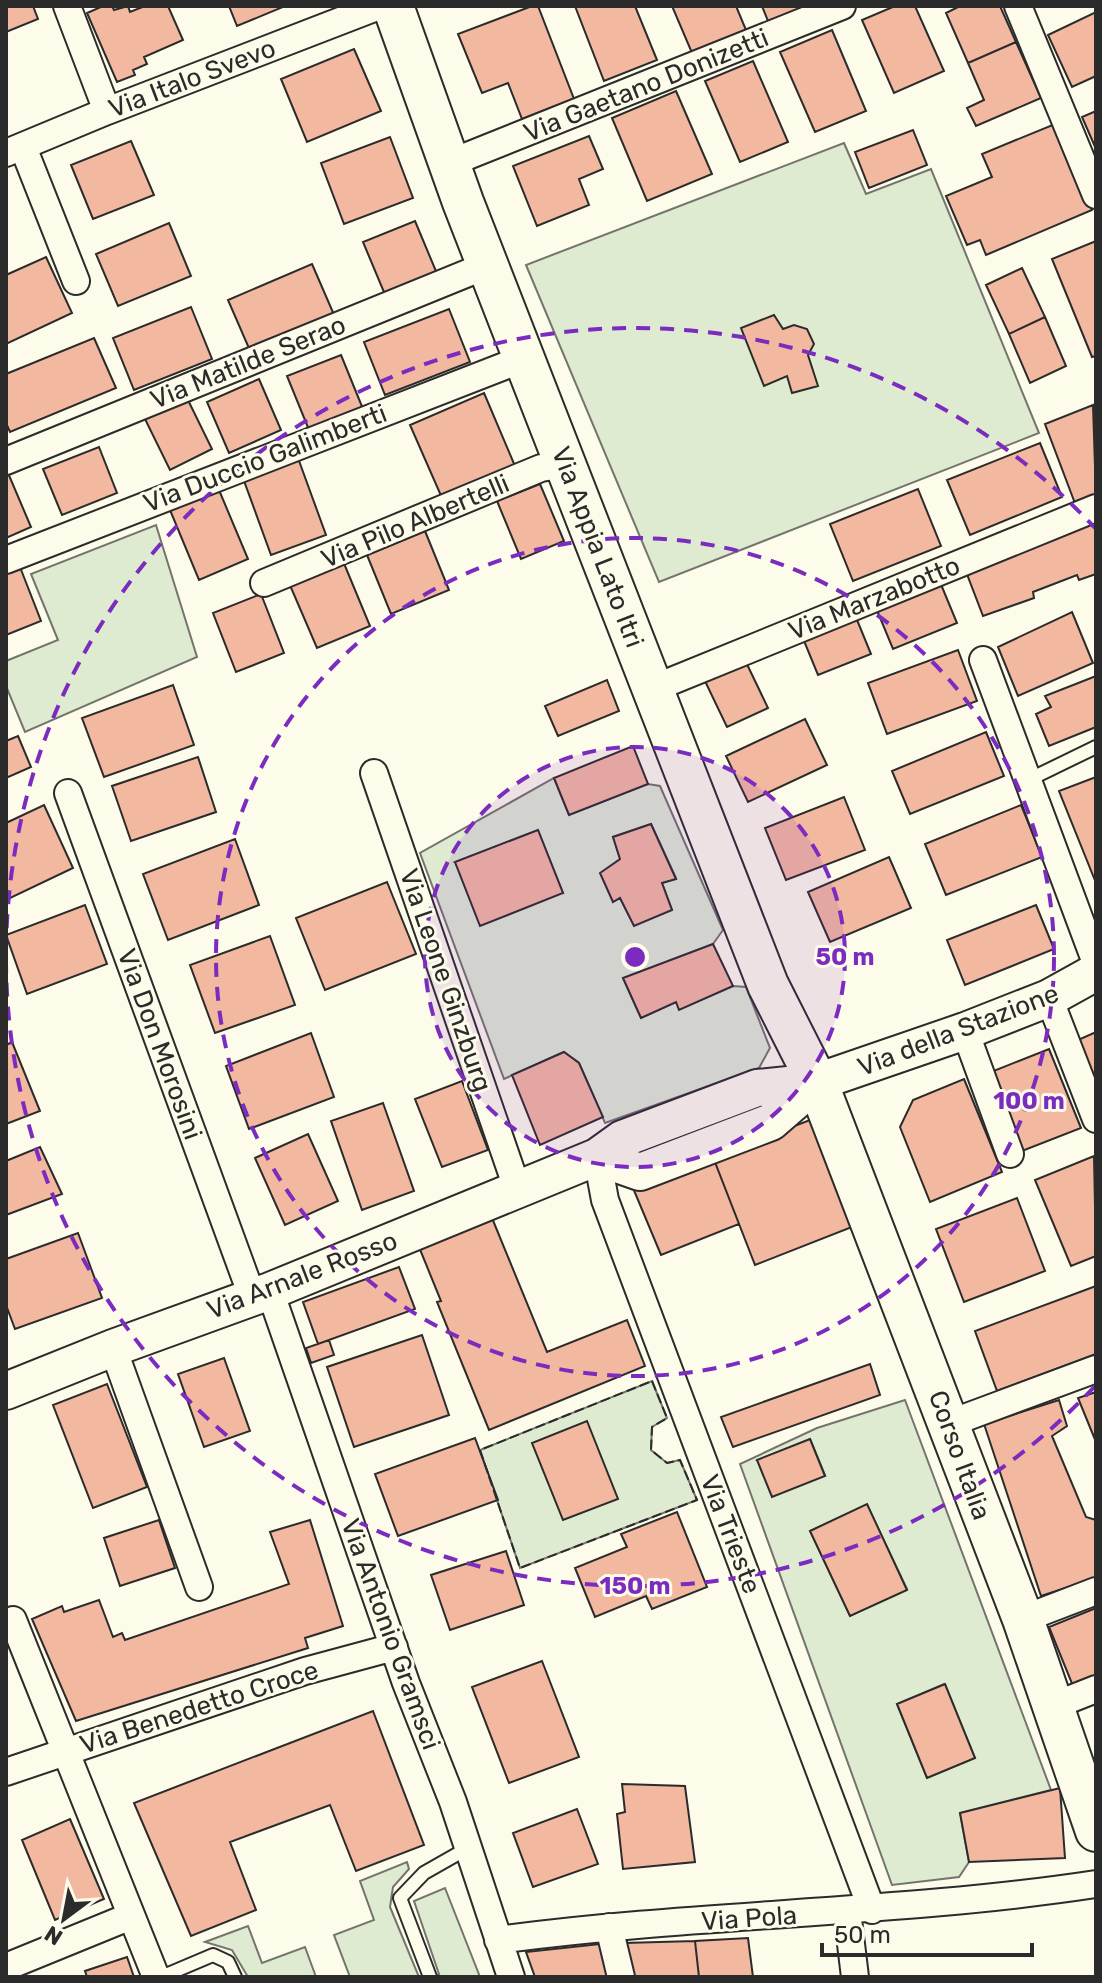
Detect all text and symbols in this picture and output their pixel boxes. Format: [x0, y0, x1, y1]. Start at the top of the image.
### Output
street label: Via Gaetano Donizetti [519, 22, 773, 149]
street label: Via Italo Svevo [104, 32, 280, 124]
street label: Via Matilde Serao [146, 309, 350, 416]
street label: Via Duccio Galimberti [139, 398, 391, 519]
street label: Via Appia Lato Itri [545, 442, 650, 652]
street label: Via Pilo Albertelli [317, 468, 514, 575]
street label: Via Marzabotto [784, 550, 964, 647]
street label: Via Leone Ginzburg [393, 865, 498, 1096]
centre of rings [621, 943, 649, 971]
text: 50 m [816, 943, 874, 971]
street label: Via Don Morosini [111, 945, 208, 1144]
street label: Via della Stazione [853, 978, 1063, 1083]
text: 100 m [993, 1087, 1065, 1115]
street label: Via Arnale Rosso [203, 1225, 402, 1326]
street label: Corso Italia [922, 1386, 997, 1524]
street label: Via Trieste [694, 1470, 767, 1598]
street label: Via Antonio Gramsci [334, 1514, 447, 1754]
text: 150 m [600, 1572, 670, 1600]
street label: Via Benedetto Croce [76, 1654, 322, 1761]
north arrow [24, 1879, 104, 1959]
street label: Via Pola [700, 1900, 798, 1937]
scale bar [822, 1907, 1032, 1957]
text: N [40, 1920, 68, 1951]
text: 50 m [834, 1921, 891, 1949]

